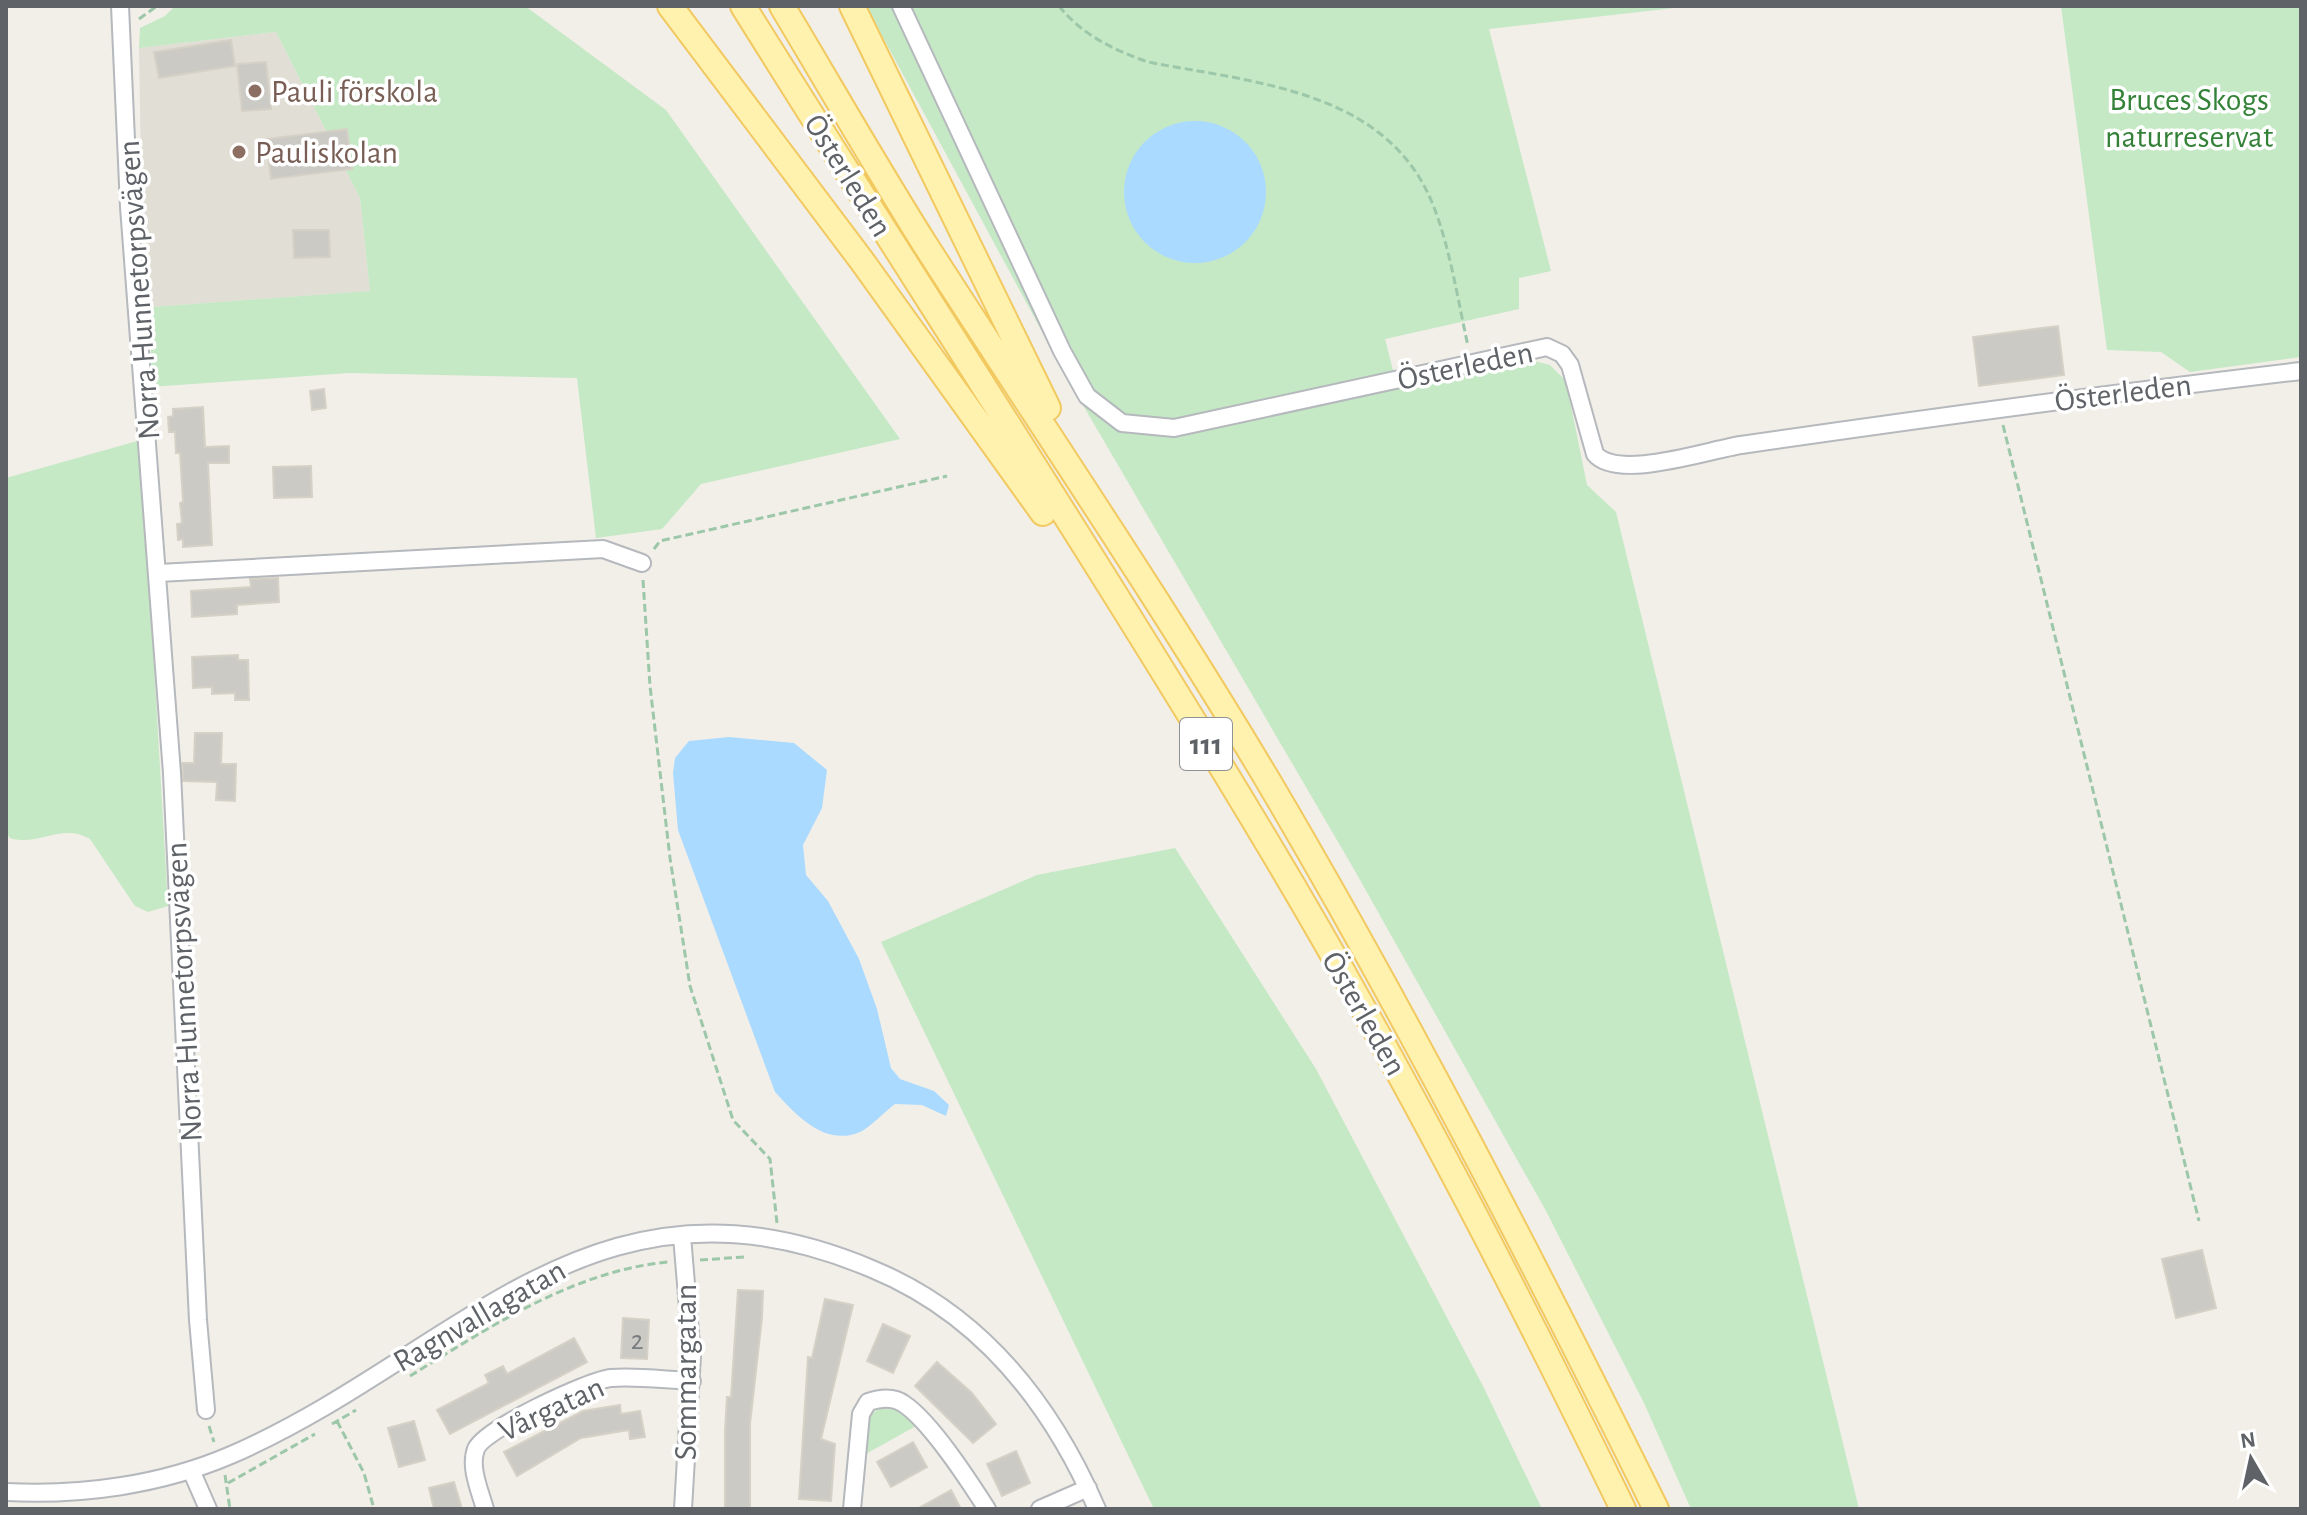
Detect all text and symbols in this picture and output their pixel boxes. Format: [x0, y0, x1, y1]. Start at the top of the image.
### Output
place label: Pauli förskola [271, 76, 438, 108]
marker: Pauli förskola [246, 82, 264, 100]
park label: Bruces Skogs naturreservat [2105, 84, 2273, 153]
street label: Österleden [798, 108, 899, 242]
place label: Pauliskolan [255, 137, 398, 169]
street label: Norra Hunnetorpsvägen [113, 139, 165, 441]
marker: Pauliskolan [230, 143, 248, 161]
street label: Österleden [1394, 335, 1536, 396]
street label: Österleden [2053, 368, 2193, 417]
road number: 111 [1180, 718, 1232, 770]
street label: Norra Hunnetorpsvägen [160, 841, 208, 1143]
street label: Österleden [1316, 945, 1413, 1081]
street label: Ragnvallagatan [388, 1254, 571, 1378]
street label: Sommargatan [670, 1284, 702, 1460]
house number: 2 [631, 1327, 643, 1355]
street label: Vårgatan [494, 1371, 609, 1447]
north arrow [2211, 1419, 2291, 1499]
text: N [2239, 1428, 2257, 1452]

